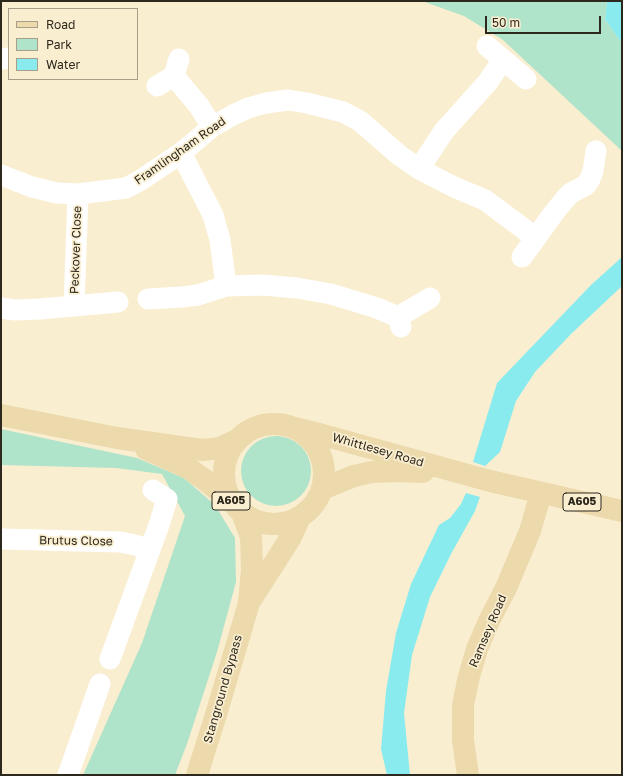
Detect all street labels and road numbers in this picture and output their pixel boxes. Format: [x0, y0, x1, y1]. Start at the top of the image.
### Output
street label: Framlingham Road [132, 114, 228, 188]
street label: Peckover Close [67, 206, 85, 294]
street label: Whittlesey Road [331, 430, 425, 470]
road number: A605 [212, 492, 250, 510]
road number: A605 [563, 493, 601, 511]
street label: Brutus Close [39, 533, 113, 549]
street label: Ramsey Road [466, 592, 510, 670]
street label: Stanground Bypass [201, 633, 245, 745]

